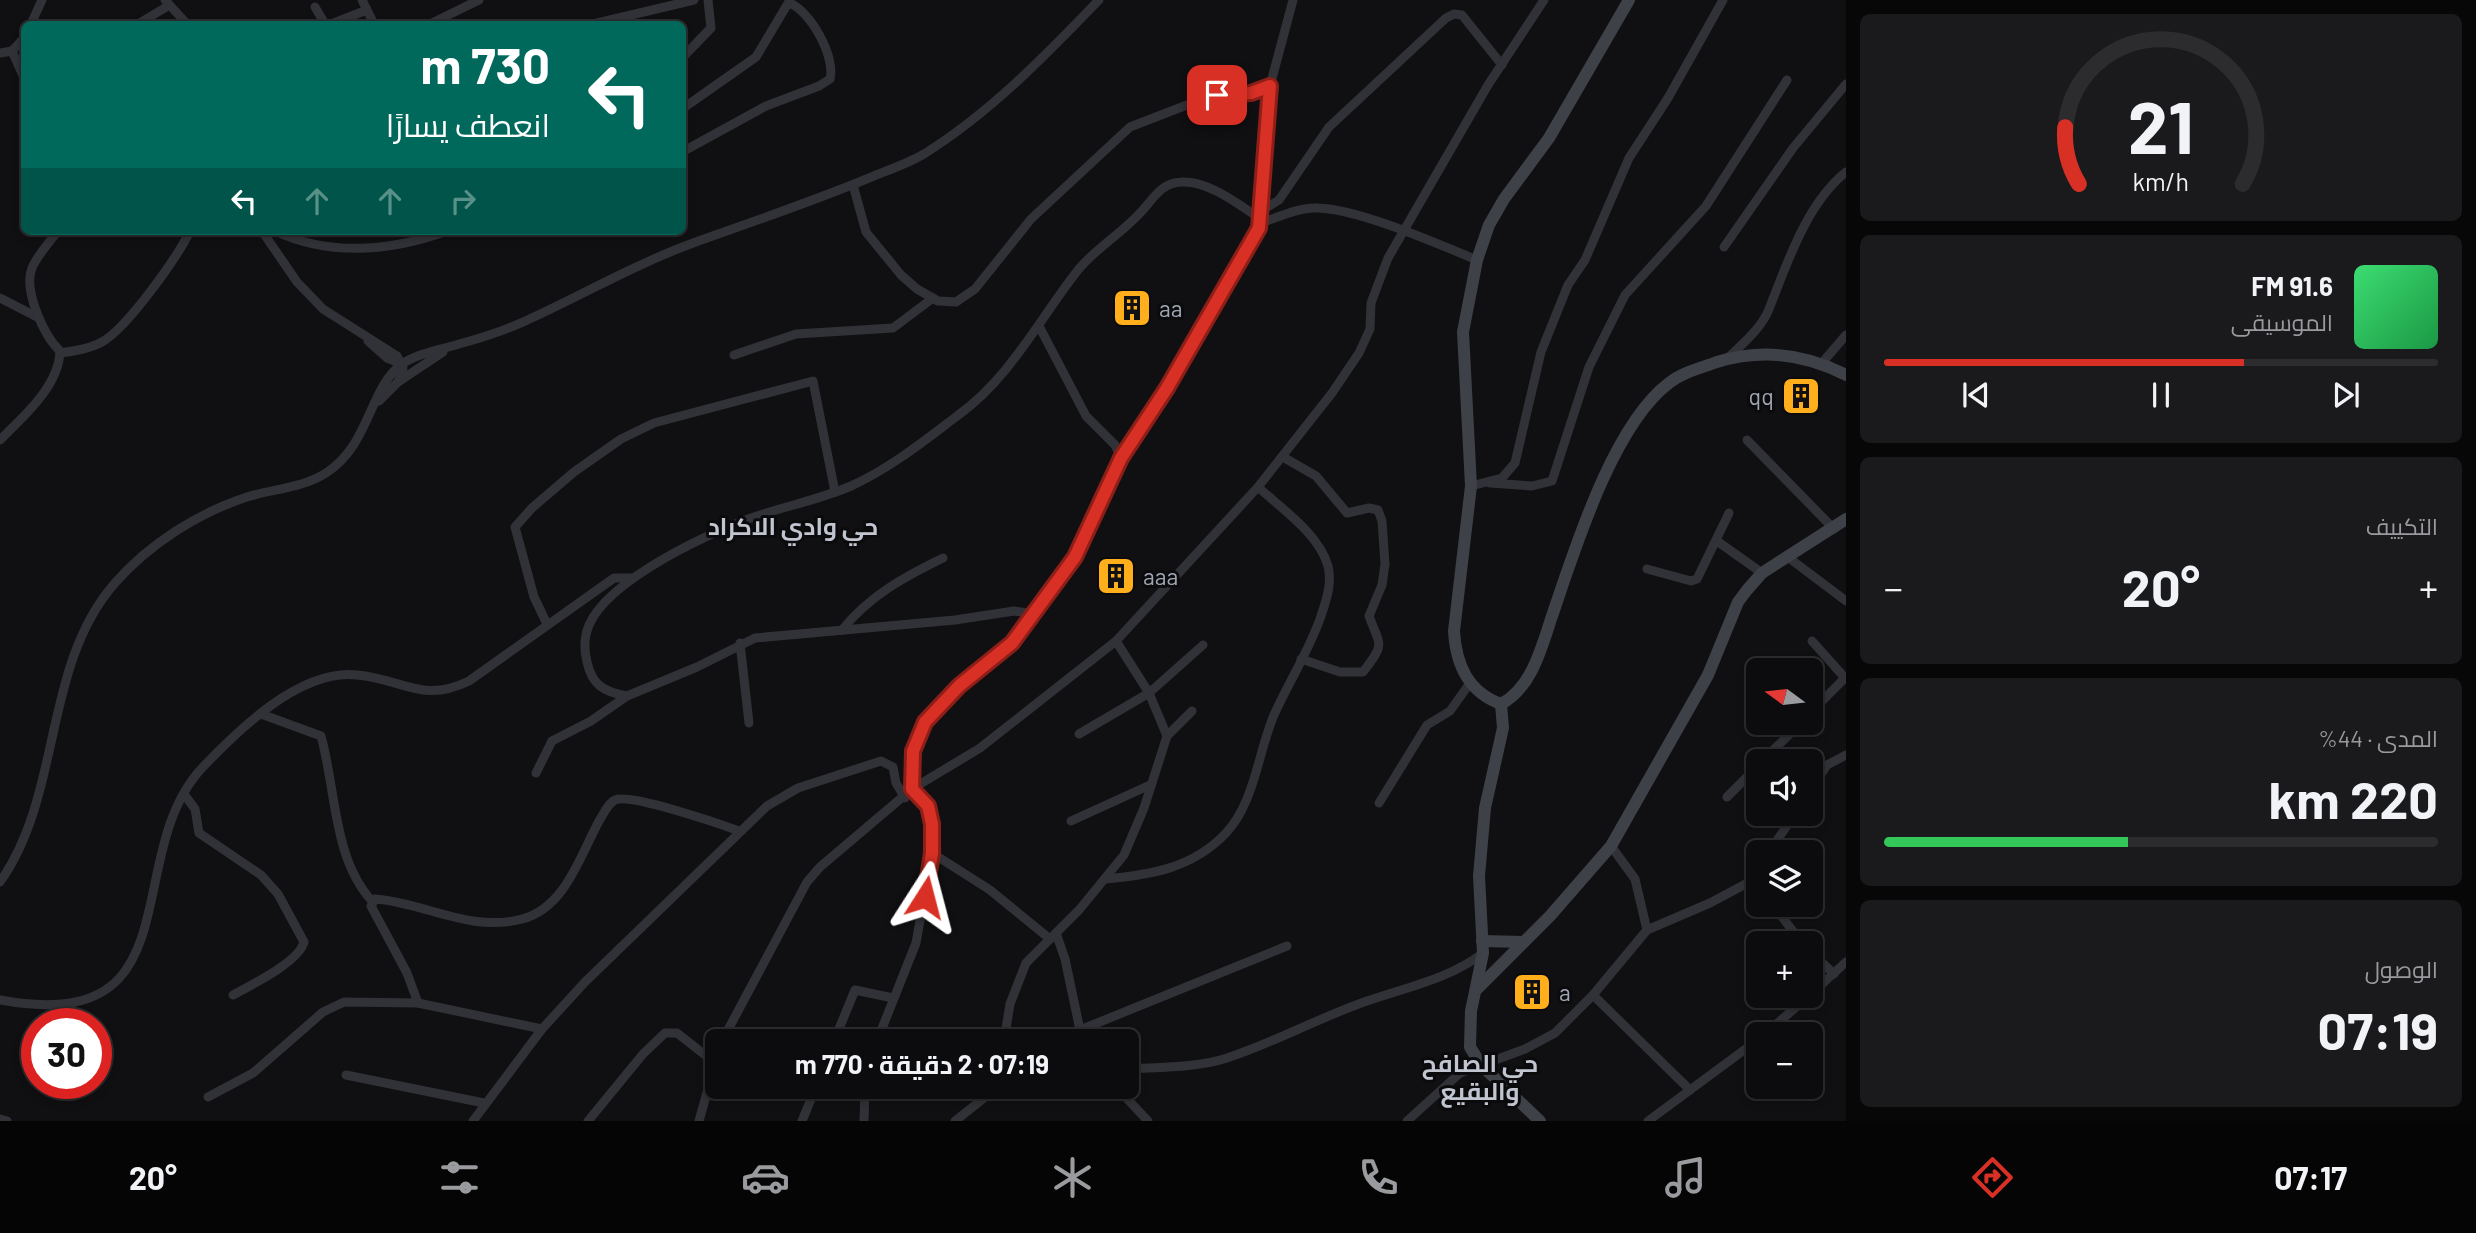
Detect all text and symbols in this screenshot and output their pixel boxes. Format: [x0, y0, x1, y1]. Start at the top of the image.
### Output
text: 730 m [421, 35, 550, 94]
icon: left [574, 49, 665, 140]
pin [1187, 65, 1247, 125]
icon: arrive [1198, 76, 1236, 114]
text: 21 [2128, 81, 2194, 169]
text: انعطف يسارًا [386, 105, 550, 143]
text: km/h [2133, 166, 2189, 196]
icon: left [225, 182, 263, 220]
icon: ahead [298, 182, 336, 220]
icon: ahead [371, 182, 409, 220]
icon: right [444, 182, 482, 220]
text: 91.6 FM [2251, 270, 2333, 301]
building icon: aa [1111, 287, 1153, 329]
place label: aa [1159, 294, 1183, 322]
text: الموسيقى [2231, 308, 2333, 336]
building icon: qq [1780, 375, 1822, 417]
icon: previous [1957, 376, 1995, 414]
icon: pause [2142, 376, 2180, 414]
icon: next [2327, 376, 2365, 414]
place label: qq [1749, 382, 1774, 410]
district label: حي وادي الاكراد [708, 511, 878, 546]
text: التكييف [2366, 512, 2438, 540]
building icon: aaa [1095, 555, 1137, 597]
text: 20° [2122, 555, 2200, 617]
place label: aaa [1143, 562, 1178, 590]
text: − [1884, 564, 1903, 610]
text: + [2419, 564, 2438, 610]
north arrow [1746, 658, 1824, 735]
map controls [1746, 658, 1823, 1099]
text: المدى · 44% [2318, 724, 2438, 752]
button: sound [1746, 749, 1823, 826]
text: 220 km [2269, 767, 2438, 829]
button: layers [1746, 840, 1823, 917]
position arrow [888, 860, 962, 934]
button: + [1746, 931, 1823, 1008]
text: الوصول [2365, 955, 2438, 983]
building icon: a [1511, 971, 1553, 1013]
place label: a [1559, 978, 1571, 1006]
text: 07:19 [2318, 998, 2438, 1060]
speed limit sign: 30 [21, 1008, 112, 1099]
button: − [1746, 1022, 1823, 1099]
text: 07:19 · 2 دقيقة · 770 m [795, 1048, 1049, 1079]
district label: حي الصافح والبقيع [1422, 1048, 1538, 1108]
icon: filters [435, 1153, 484, 1202]
icon: car [741, 1153, 790, 1202]
icon: climate [1048, 1153, 1097, 1202]
icon: phone [1354, 1153, 1403, 1202]
icon: music [1661, 1153, 1710, 1202]
icon: directions [1968, 1153, 2017, 1202]
text: 20° [129, 1158, 177, 1196]
text: 07:17 [2274, 1158, 2347, 1196]

